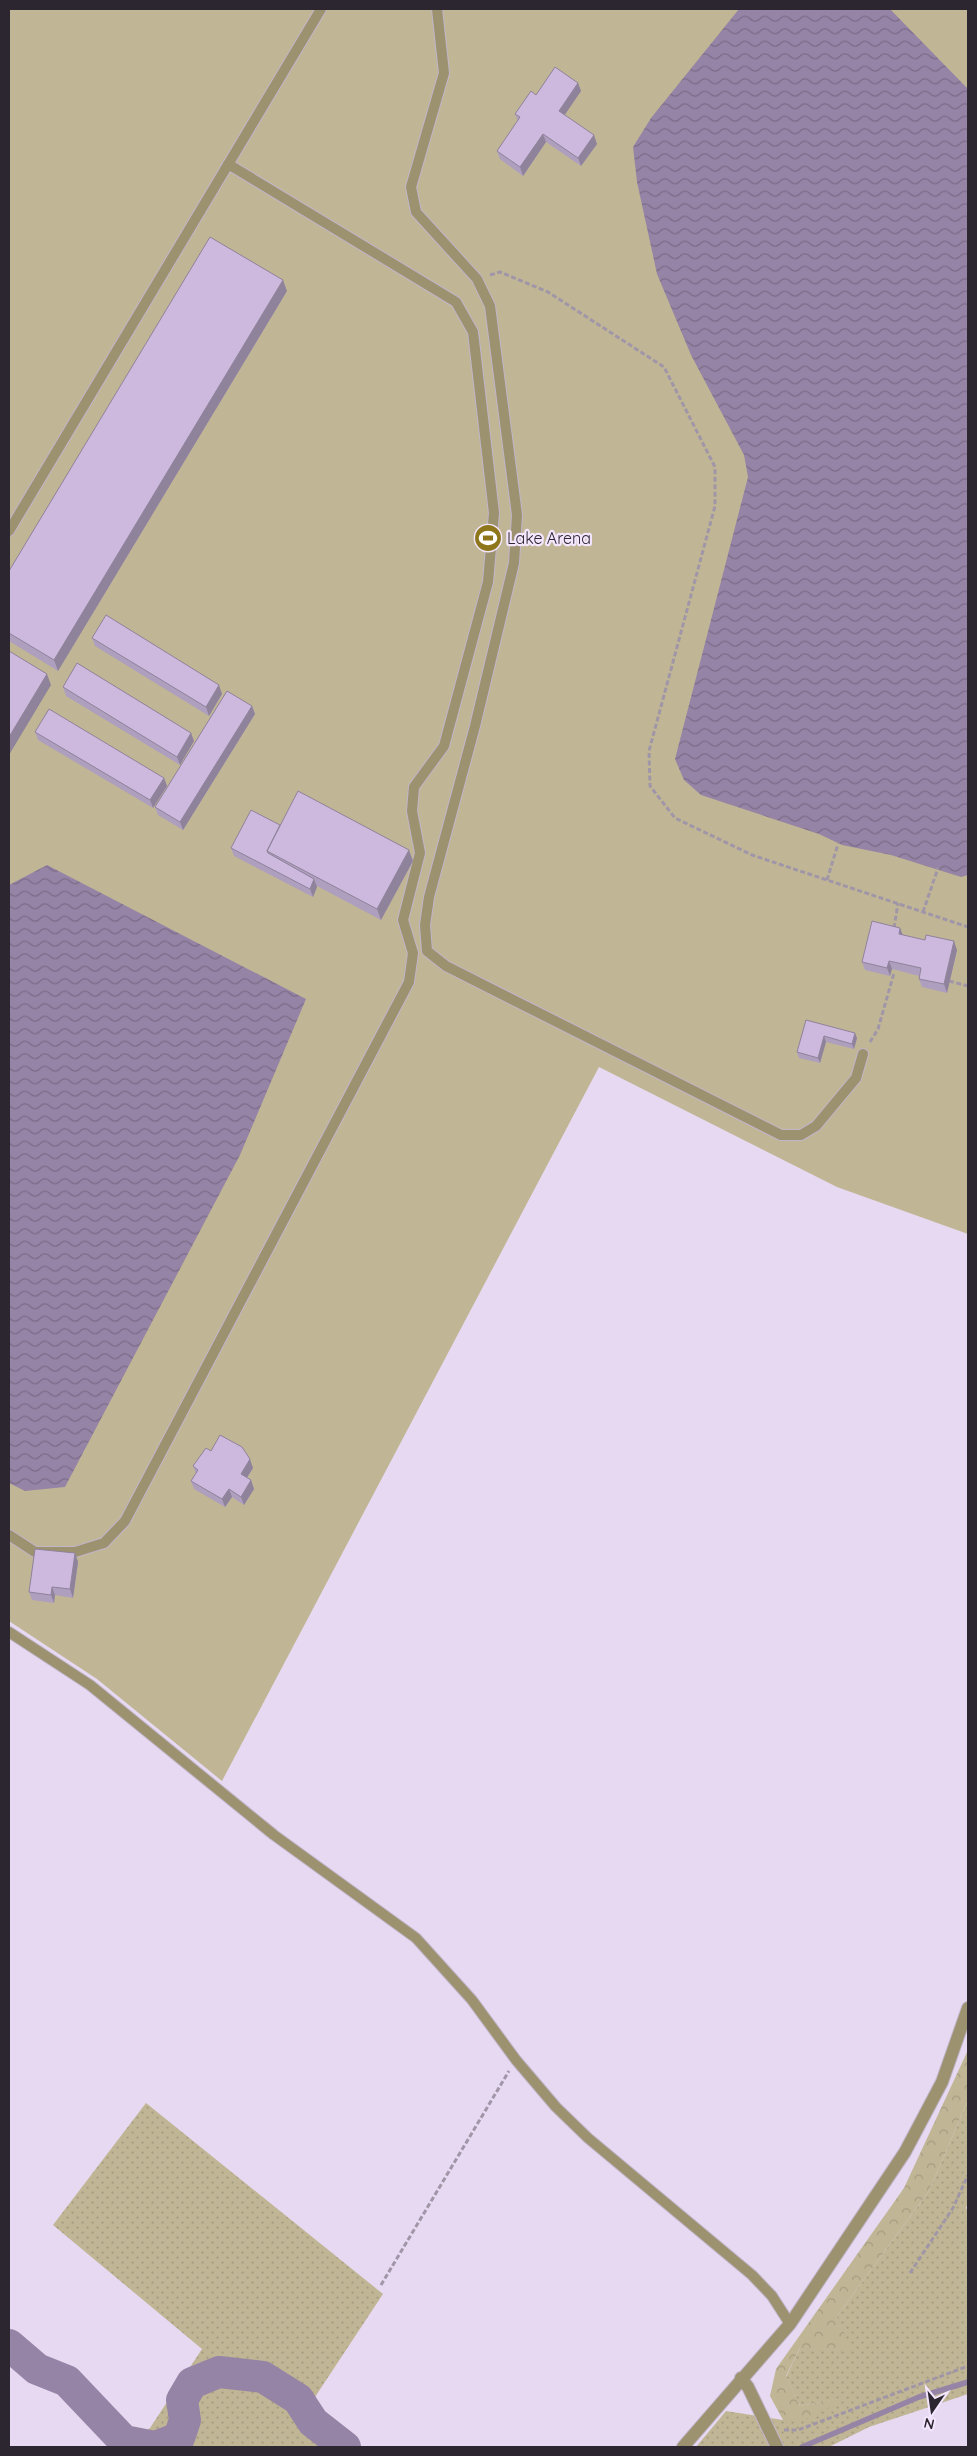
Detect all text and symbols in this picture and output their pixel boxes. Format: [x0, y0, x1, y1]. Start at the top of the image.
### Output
sports icon: Lake Arena [473, 523, 503, 553]
place label: Lake Arena [507, 528, 591, 548]
north arrow [907, 2386, 957, 2436]
text: N [922, 2414, 936, 2434]

